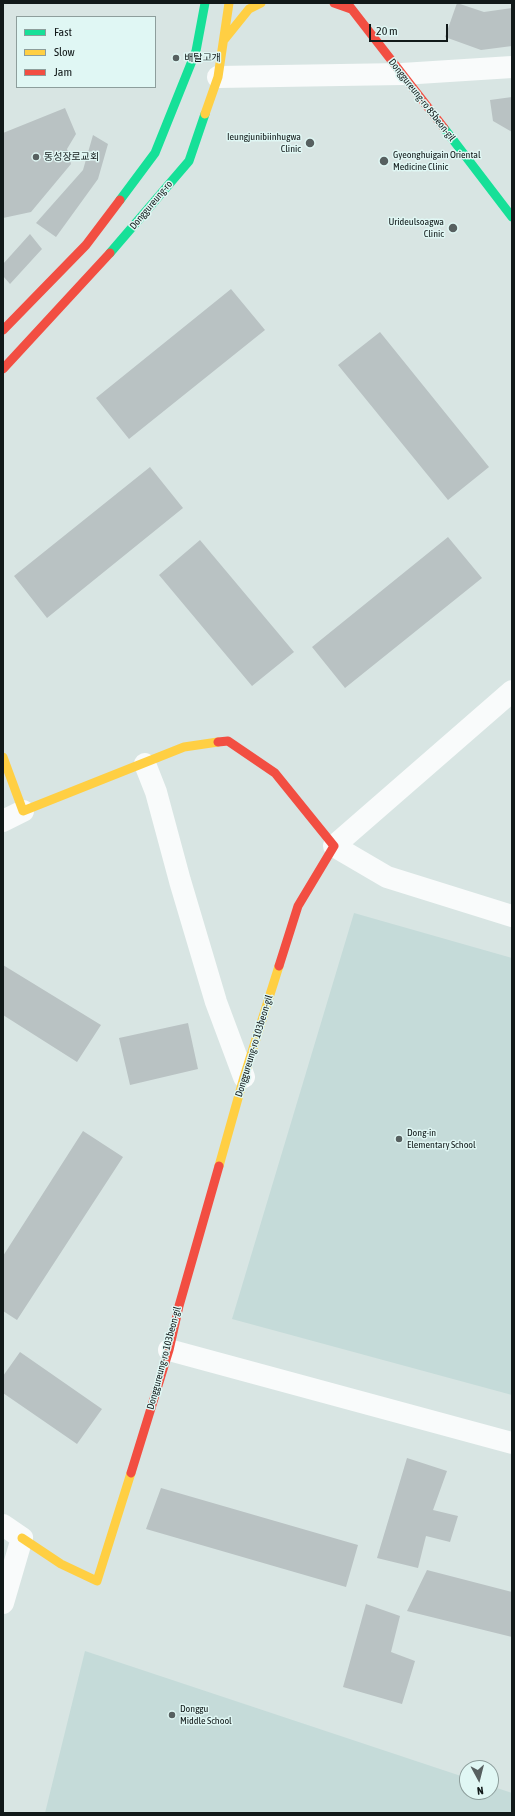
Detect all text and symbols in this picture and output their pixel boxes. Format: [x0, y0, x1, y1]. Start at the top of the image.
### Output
legend [16, 16, 156, 88]
scale bar [371, 16, 450, 42]
text: 20 m [376, 24, 398, 38]
text: Fast [54, 25, 72, 39]
text: Slow [54, 45, 75, 59]
place label: 배탈고개 [184, 52, 221, 64]
marker: 배탈고개 [171, 53, 181, 63]
street label: Donggureung-ro 85beon-gil [386, 56, 458, 144]
text: Jam [54, 65, 72, 79]
place label: Ieungjunibiinhugwa Clinic [227, 131, 301, 154]
marker: Ieungjunibiinhugwa Clinic [304, 137, 316, 149]
place label: Gyeonghuigain Oriental Medicine Clinic [393, 149, 481, 172]
place label: 동성장로교회 [44, 151, 99, 163]
marker: 동성장로교회 [31, 152, 41, 162]
marker: Gyeonghuigain Oriental Medicine Clinic [378, 155, 390, 167]
street label: Donggureung-ro [127, 178, 175, 232]
place label: Urideulsoagwa Clinic [388, 216, 444, 240]
marker: Urideulsoagwa Clinic [447, 222, 459, 234]
street label: Donggureung-ro 103beon-gil [233, 994, 275, 1098]
place label: Dong-in Elementary School [407, 1127, 476, 1150]
marker: Dong-in Elementary School [394, 1134, 404, 1144]
street label: Donggureung-ro 103beon-gil [144, 1305, 184, 1411]
place label: Donggu Middle School [180, 1703, 232, 1726]
marker: Donggu Middle School [167, 1710, 177, 1720]
north arrow [459, 1760, 499, 1800]
text: N [476, 1785, 484, 1797]

